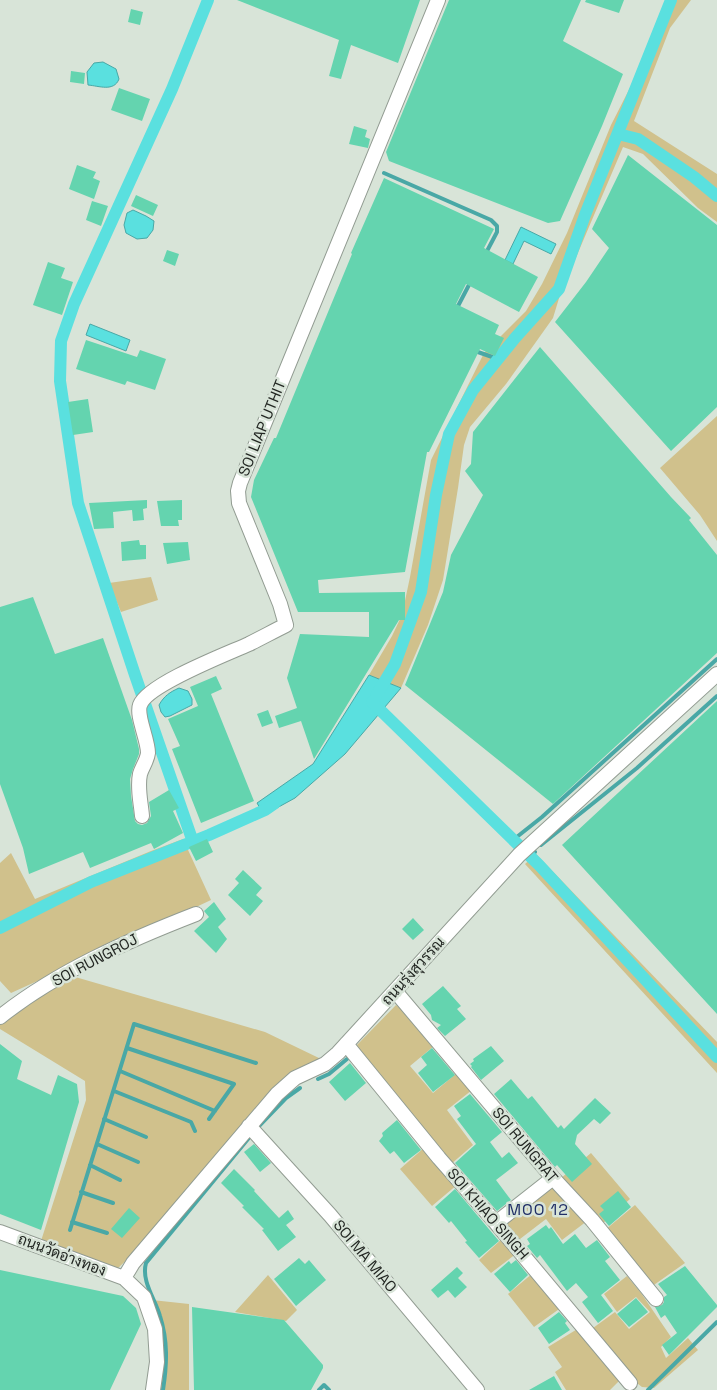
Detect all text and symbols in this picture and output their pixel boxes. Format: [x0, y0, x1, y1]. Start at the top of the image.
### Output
street label: SOI LIAP UTHIT [234, 377, 290, 479]
street label: SOI RUNGROJ [49, 929, 141, 990]
street label: ถนนรุ่งสุวรรณ [377, 933, 450, 1010]
street label: SOI RUNGRAT [488, 1103, 563, 1186]
street label: SOI KHIAO SINGH [443, 1164, 533, 1263]
district label: MOO 12 [507, 1199, 569, 1220]
street label: SOI MA MIAO [330, 1216, 401, 1296]
street label: ถนนวัดอ่างทอง [15, 1229, 109, 1280]

